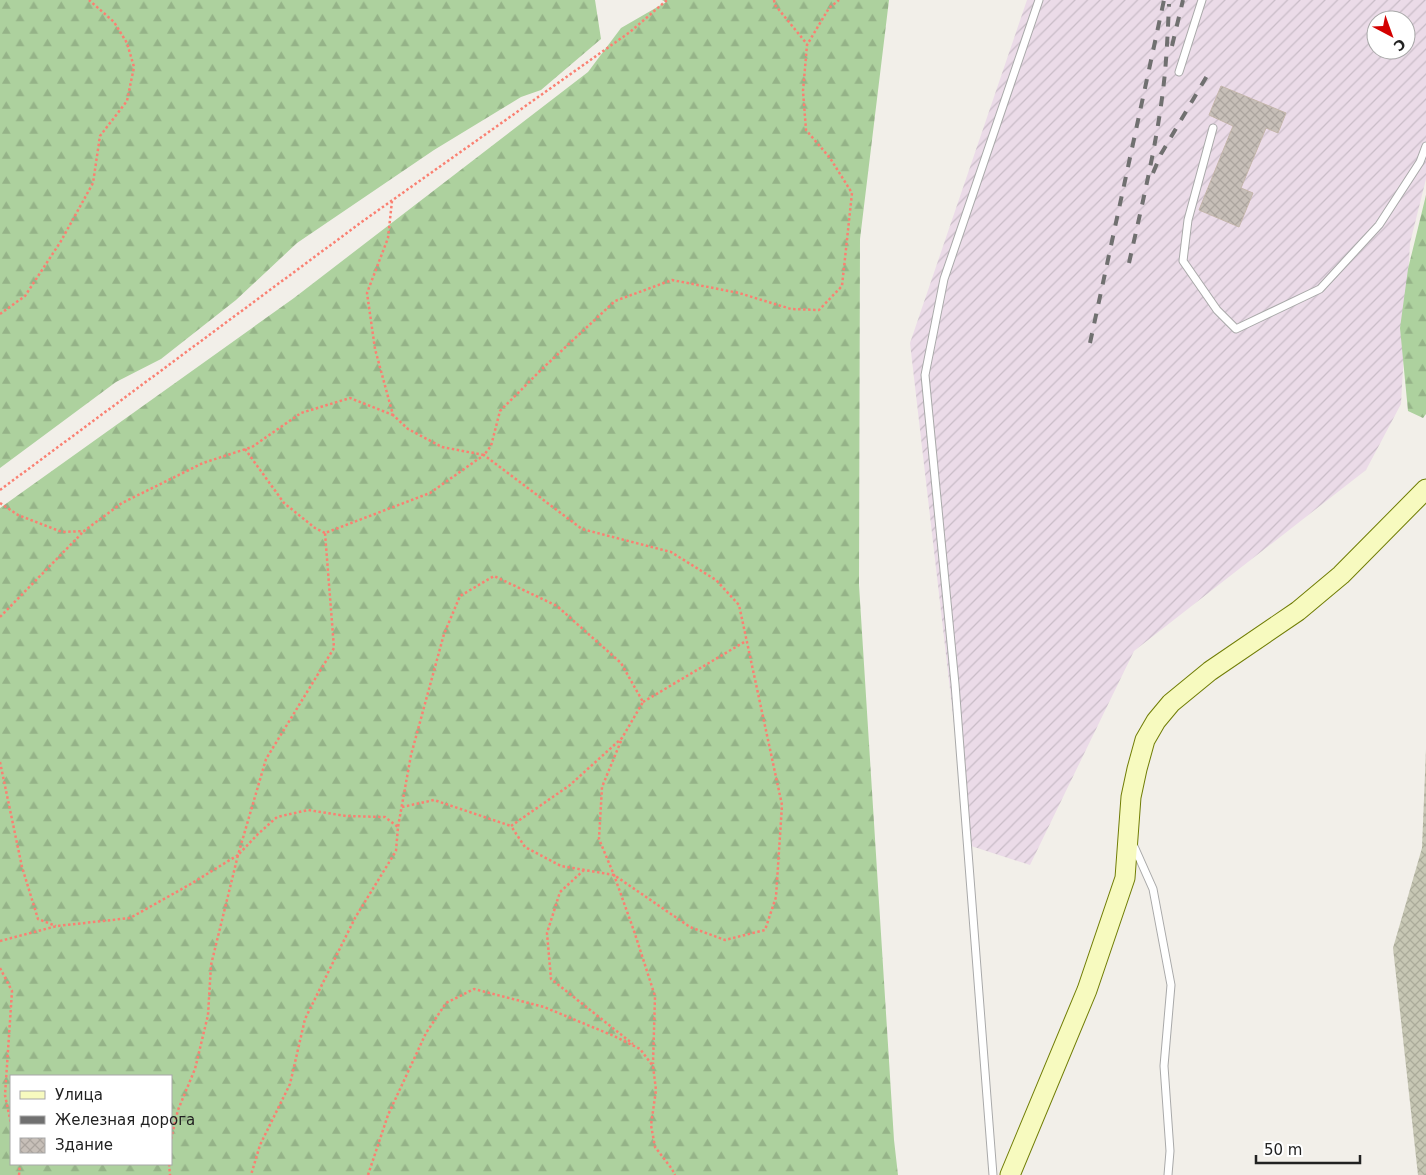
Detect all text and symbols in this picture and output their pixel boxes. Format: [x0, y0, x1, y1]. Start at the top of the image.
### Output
north arrow [1366, 10, 1416, 60]
text: С [1390, 35, 1409, 54]
legend [10, 1075, 172, 1165]
text: Улица [55, 1086, 103, 1104]
text: Железная дорога [55, 1111, 195, 1129]
scale bar [1256, 1132, 1360, 1164]
text: Здание [55, 1136, 113, 1154]
text: 50 m [1264, 1141, 1302, 1159]

